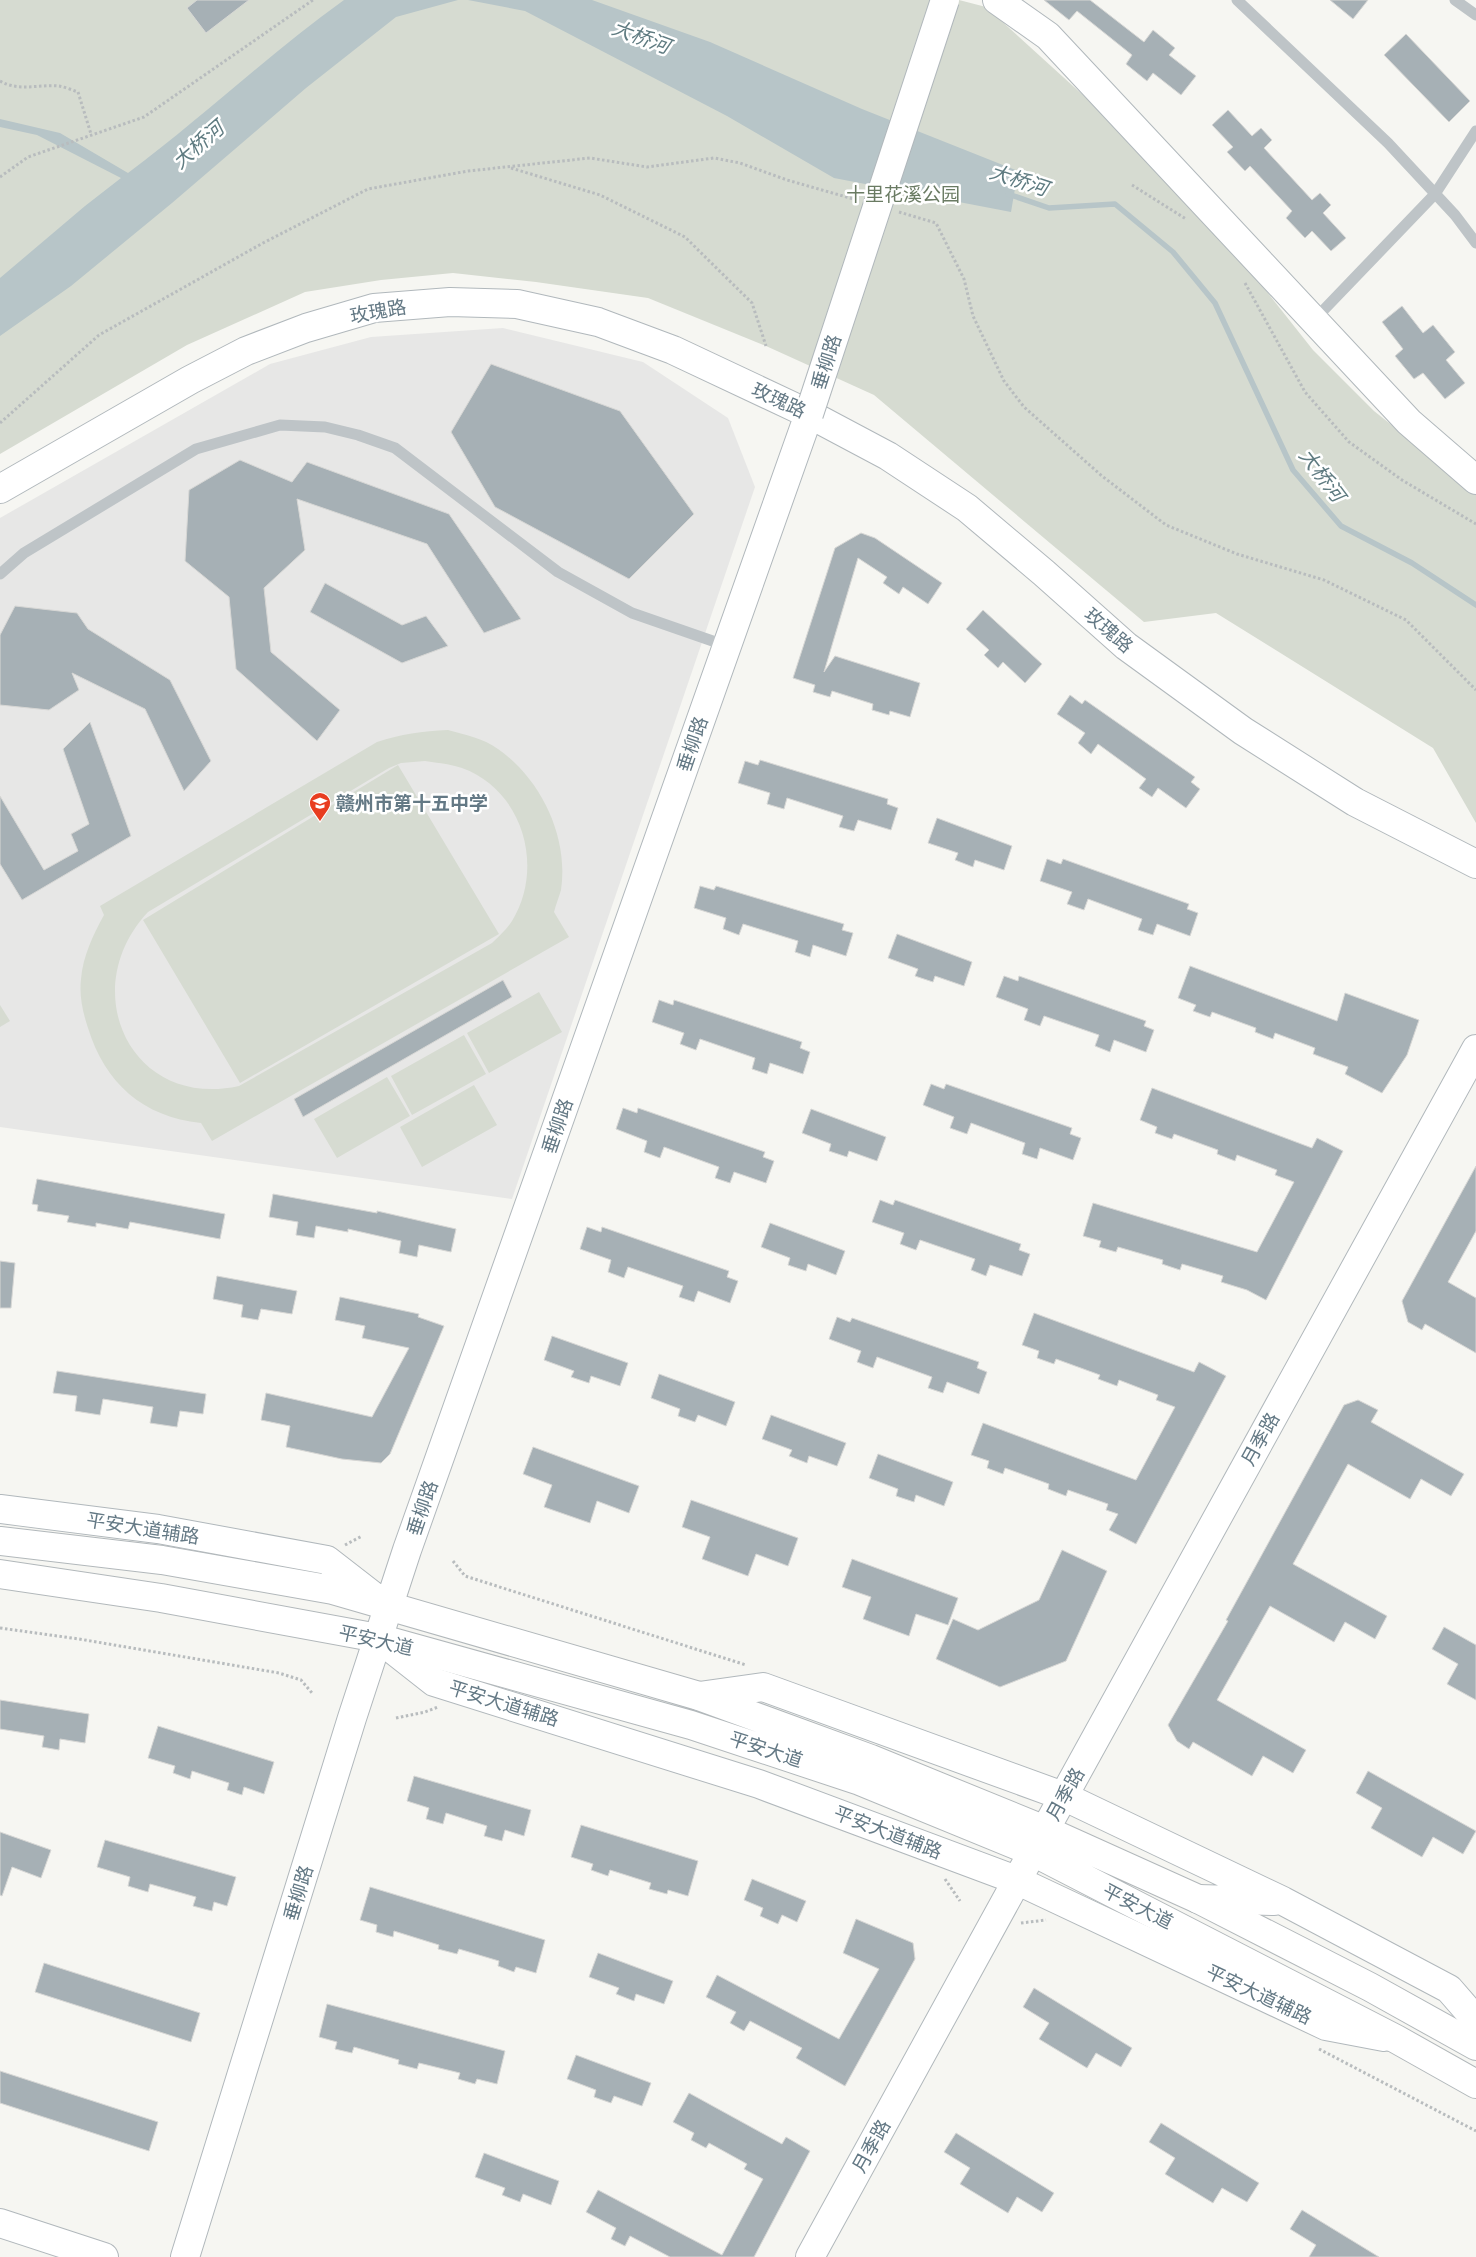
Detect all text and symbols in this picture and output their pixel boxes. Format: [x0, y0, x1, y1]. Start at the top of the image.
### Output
water label: 大桥河 [609, 15, 677, 60]
water label: 大桥河 [167, 114, 232, 174]
water label: 大桥河 [987, 159, 1055, 202]
park label: 十里花溪公园 [846, 183, 960, 206]
street label: 玫瑰路 [348, 295, 408, 328]
street label: 垂柳路 [807, 331, 846, 393]
street label: 玫瑰路 [748, 378, 809, 423]
water label: 大桥河 [1294, 444, 1352, 509]
street label: 玫瑰路 [1080, 603, 1138, 658]
street label: 垂柳路 [672, 713, 713, 775]
school or university icon: 赣州市第十五中学 [308, 791, 332, 822]
place label: 赣州市第十五中学 [336, 792, 488, 815]
street label: 垂柳路 [537, 1095, 578, 1157]
street label: 月季路 [1237, 1409, 1284, 1470]
street label: 垂柳路 [402, 1477, 443, 1539]
street label: 平安大道辅路 [85, 1508, 201, 1549]
street label: 平安大道 [336, 1621, 416, 1660]
street label: 平安大道辅路 [446, 1676, 562, 1731]
street label: 平安大道 [726, 1727, 806, 1772]
street label: 月季路 [1042, 1764, 1089, 1825]
street label: 平安大道辅路 [830, 1801, 945, 1864]
street label: 垂柳路 [279, 1863, 318, 1924]
street label: 平安大道 [1099, 1879, 1177, 1934]
street label: 平安大道辅路 [1202, 1960, 1315, 2029]
street label: 月季路 [848, 2116, 895, 2177]

